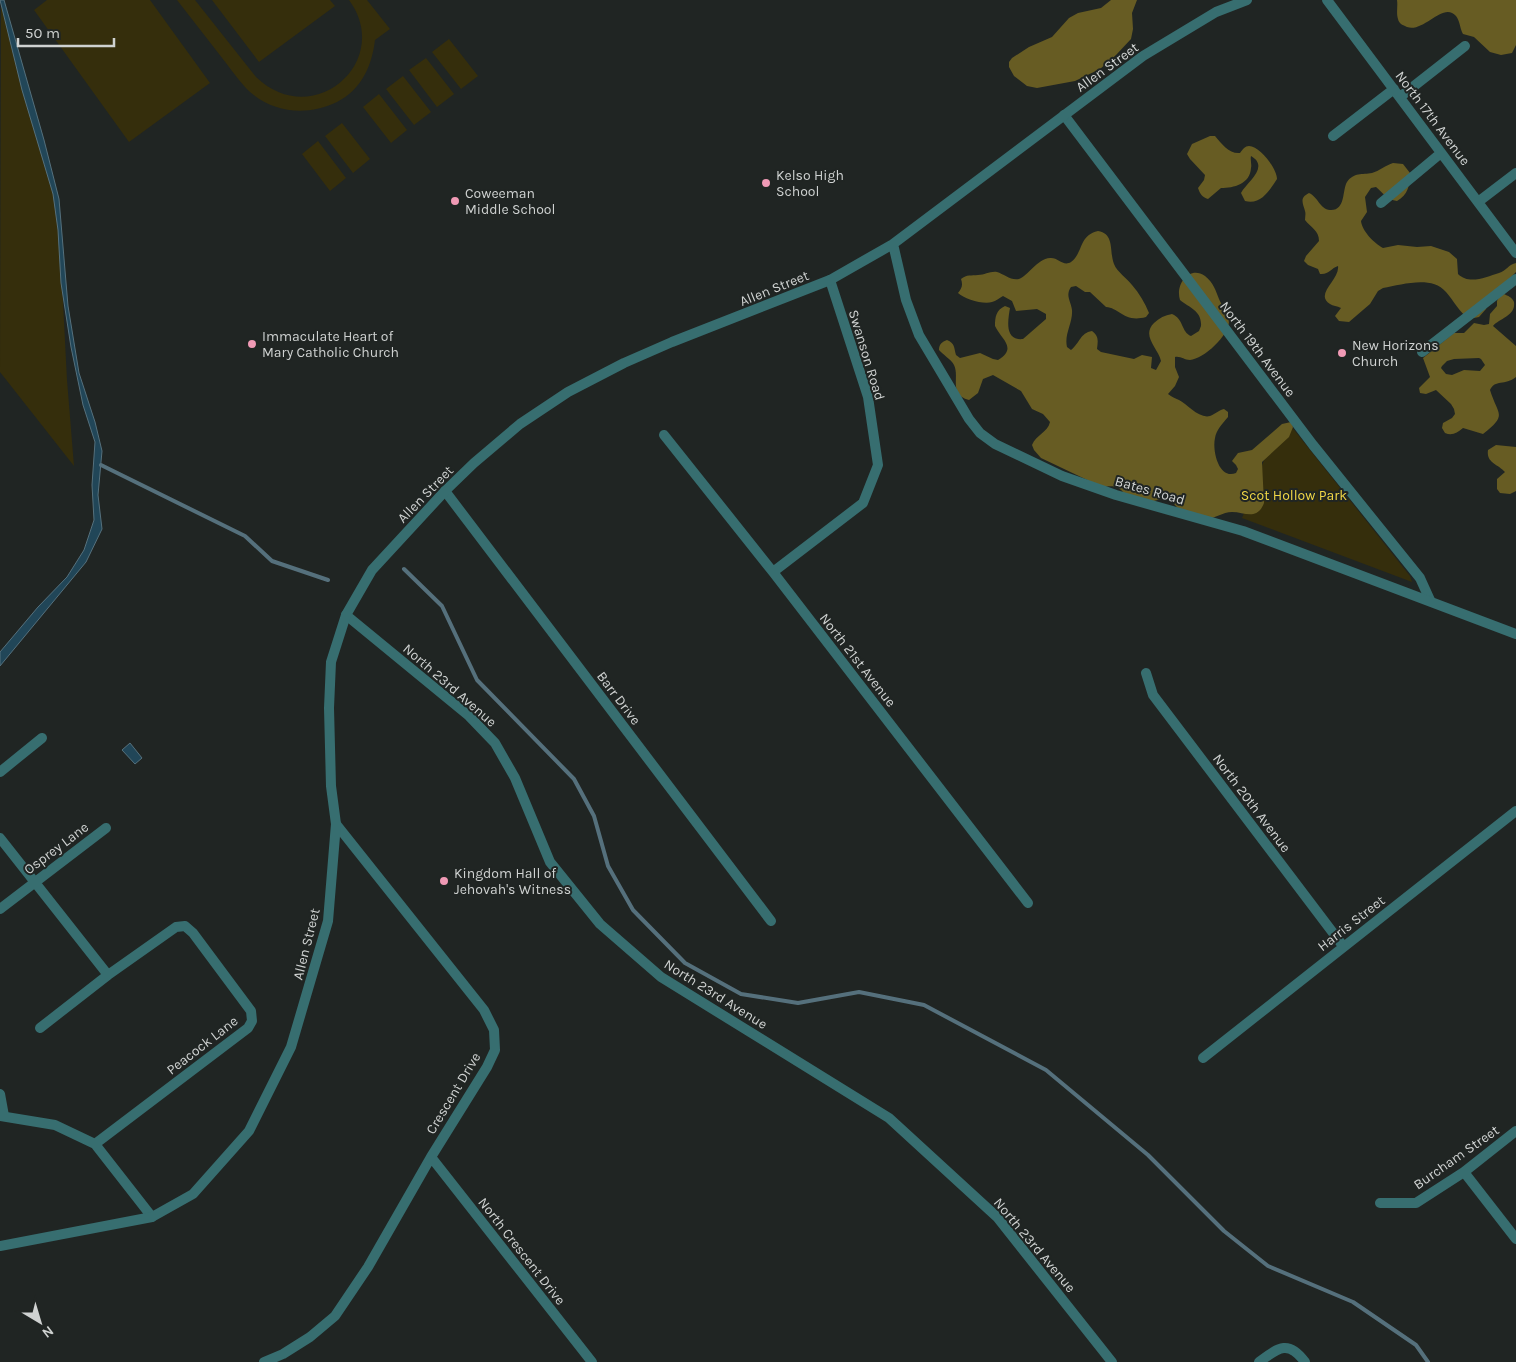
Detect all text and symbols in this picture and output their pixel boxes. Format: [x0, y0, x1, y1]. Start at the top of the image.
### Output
scale bar [18, 15, 114, 47]
text: 50 m [25, 24, 60, 42]
street label: Allen Street [1073, 39, 1142, 96]
street label: North 17th Avenue [1392, 68, 1474, 169]
place label: Kelso High School [776, 167, 844, 200]
marker: Kelso High School [760, 177, 772, 189]
place label: Coweeman Middle School [465, 185, 555, 218]
marker: Coweeman Middle School [449, 195, 461, 207]
street label: Allen Street [737, 267, 811, 310]
street label: North 19th Avenue [1216, 298, 1299, 400]
street label: Swanson Road [845, 308, 888, 402]
place label: Immaculate Heart of Mary Catholic Church [262, 328, 399, 361]
place label: New Horizons Church [1352, 337, 1439, 370]
marker: Immaculate Heart of Mary Catholic Church [246, 338, 258, 350]
marker: New Horizons Church [1336, 347, 1348, 359]
street label: Allen Street [394, 462, 457, 527]
street label: Bates Road [1113, 472, 1187, 509]
park label: Scot Hollow Park [1241, 487, 1347, 504]
street label: North 21st Avenue [816, 610, 899, 710]
street label: North 23rd Avenue [399, 640, 500, 731]
street label: Barr Drive [593, 668, 644, 728]
street label: North 20th Avenue [1209, 751, 1294, 856]
street label: Osprey Lane [21, 819, 92, 878]
place label: Kingdom Hall of Jehovah's Witness [454, 865, 571, 898]
marker: Kingdom Hall of Jehovah's Witness [438, 875, 450, 887]
street label: Harris Street [1314, 892, 1388, 955]
street label: Allen Street [289, 907, 324, 982]
street label: North 23rd Avenue [661, 956, 770, 1033]
street label: Peacock Lane [163, 1012, 241, 1079]
street label: Crescent Drive [422, 1049, 484, 1137]
street label: Burcham Street [1410, 1122, 1502, 1193]
street label: North Crescent Drive [474, 1194, 569, 1308]
street label: North 23rd Avenue [990, 1194, 1079, 1296]
north arrow [15, 1297, 65, 1347]
text: N [39, 1322, 57, 1342]

